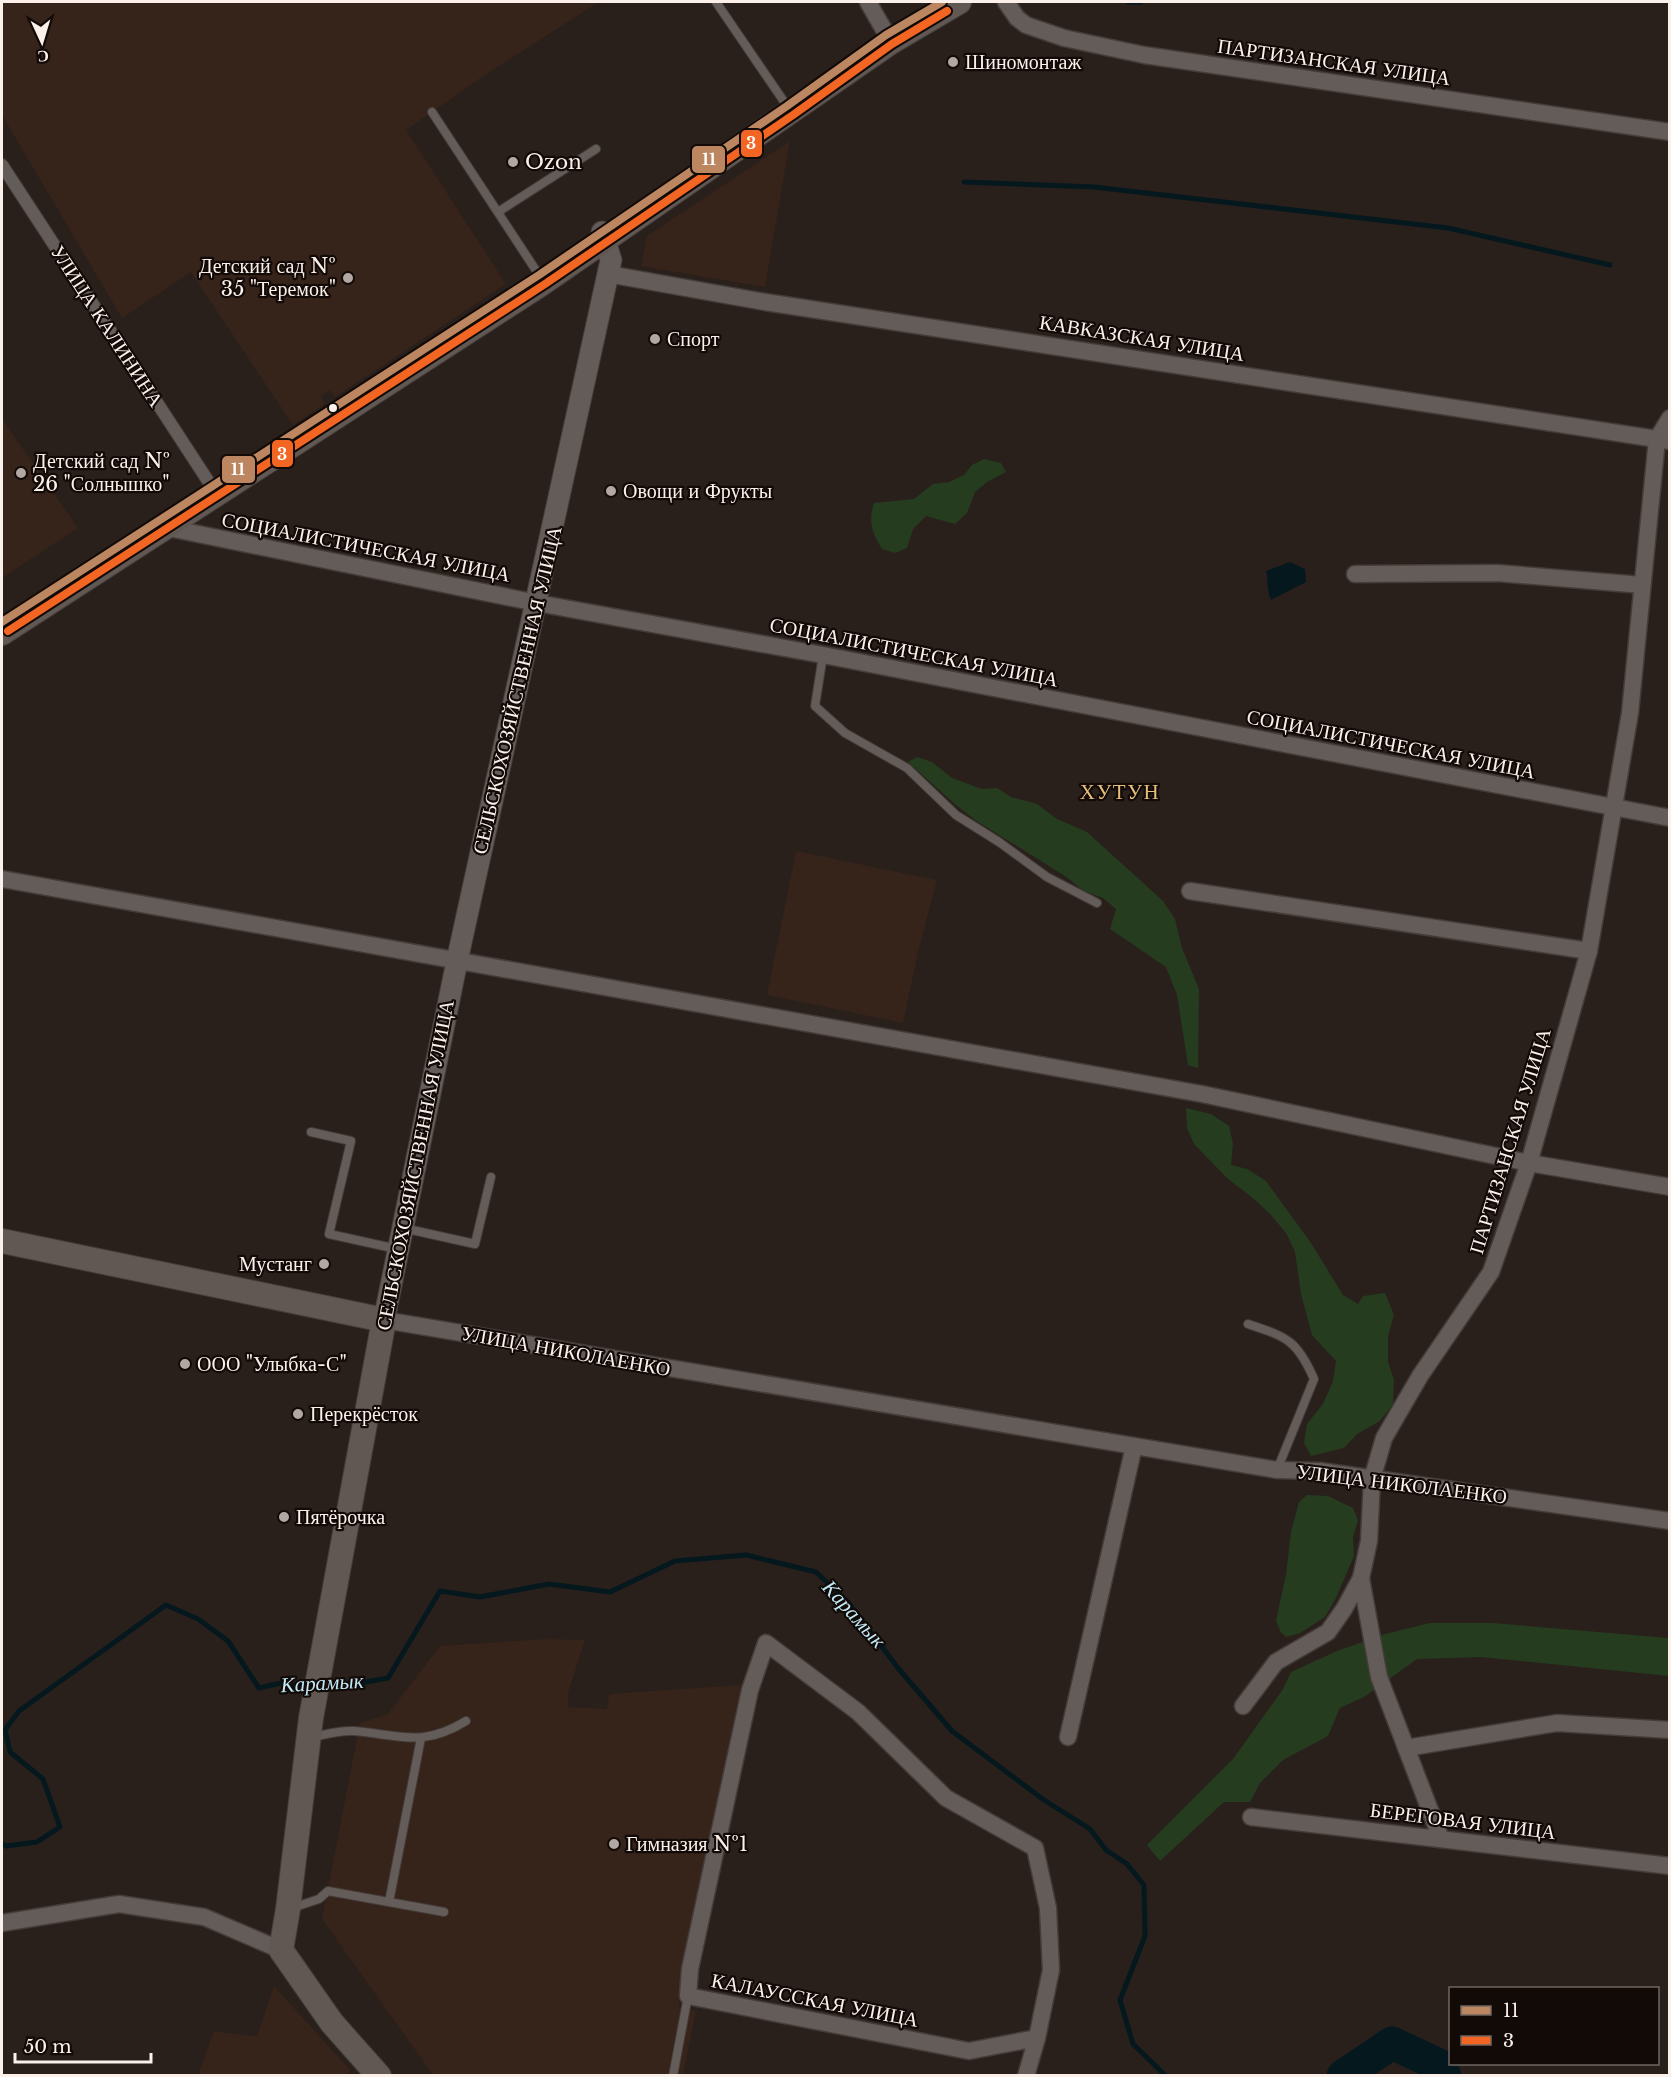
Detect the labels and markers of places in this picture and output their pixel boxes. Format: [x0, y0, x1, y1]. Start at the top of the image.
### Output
place label: Шиномонтаж [965, 50, 1081, 74]
marker: Шиномонтаж [946, 55, 960, 69]
place label: Ozon [525, 150, 582, 174]
marker: Ozon [506, 155, 520, 169]
place label: Детский сад № 35 "Теремок" [199, 254, 336, 301]
marker: Детский сад № 35 "Теремок" [341, 271, 355, 285]
place label: Спорт [667, 327, 720, 351]
marker: Спорт [648, 332, 662, 346]
unlabelled marker [327, 402, 339, 414]
place label: Детский сад № 26 "Солнышко" [33, 449, 170, 496]
marker: Детский сад № 26 "Солнышко" [14, 466, 28, 480]
place label: Овощи и Фрукты [623, 479, 772, 503]
marker: Овощи и Фрукты [604, 484, 618, 498]
place label: Мустанг [239, 1252, 312, 1276]
marker: Мустанг [317, 1257, 331, 1271]
place label: ООО "Улыбка-С" [197, 1352, 347, 1376]
marker: ООО "Улыбка-С" [178, 1357, 192, 1371]
place label: Перекрёсток [310, 1402, 418, 1426]
marker: Перекрёсток [291, 1407, 305, 1421]
place label: Пятёрочка [296, 1505, 385, 1529]
marker: Пятёрочка [277, 1510, 291, 1524]
place label: Гимназия №1 [626, 1832, 748, 1856]
marker: Гимназия №1 [607, 1837, 621, 1851]

